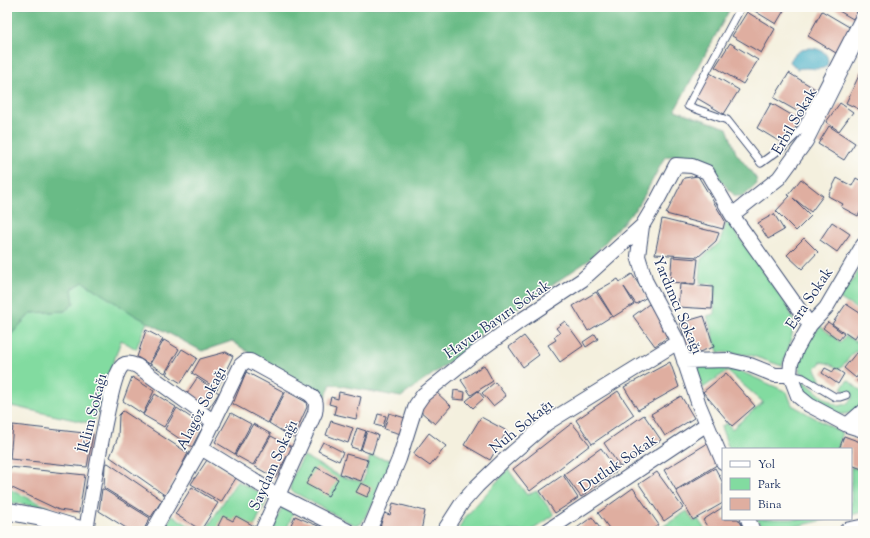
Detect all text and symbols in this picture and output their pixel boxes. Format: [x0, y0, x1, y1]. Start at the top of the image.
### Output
street label: Erbil Sokak [768, 84, 823, 159]
street label: Yardımcı Sokağı [646, 253, 707, 358]
street label: Esra Sokak [782, 264, 839, 334]
street label: Havuz Bayırı Sokak [441, 276, 555, 365]
street label: Alagöz Sokağı [172, 363, 232, 454]
street label: İklim Sokağı [73, 371, 113, 455]
street label: Nuh Sokağı [486, 395, 558, 459]
street label: Saydam Sokağı [245, 417, 304, 514]
street label: Dutluk Sokak [576, 430, 662, 498]
legend [722, 448, 852, 520]
text: Yol [758, 456, 776, 474]
text: Park [758, 476, 781, 494]
text: Bina [758, 496, 782, 514]

